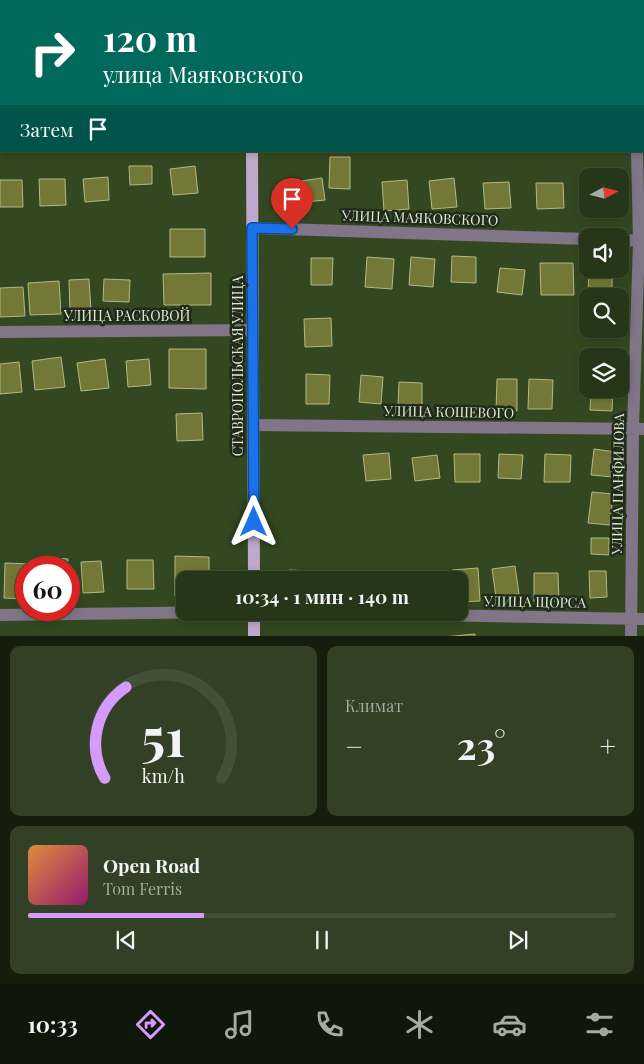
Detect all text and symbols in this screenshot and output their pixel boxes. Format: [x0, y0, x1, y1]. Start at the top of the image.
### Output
text: 120 m [103, 14, 197, 61]
icon: right [20, 20, 85, 85]
text: улица Маяковского [103, 59, 303, 89]
icon: arrive [84, 115, 112, 143]
text: Затем [20, 116, 74, 142]
north arrow [579, 168, 629, 218]
map controls [579, 168, 629, 398]
pin [271, 178, 313, 229]
icon: arrive [278, 185, 306, 213]
street label: УЛИЦА МАЯКОВСКОГО [340, 205, 499, 230]
button: sound [579, 228, 629, 278]
street label: СТАВРОПОЛЬСКАЯ УЛИЦА [228, 276, 247, 456]
button: search [579, 288, 629, 338]
street label: УЛИЦА РАСКОВОЙ [63, 306, 190, 325]
button: layers [579, 348, 629, 398]
street label: УЛИЦА КОШЕВОГО [383, 401, 514, 422]
street label: УЛИЦА ПАНФИЛОВА [607, 413, 628, 556]
position arrow [227, 495, 279, 547]
speed limit sign: 60 [15, 556, 80, 621]
text: 10:34 · 1 мин · 140 m [235, 583, 409, 609]
street label: УЛИЦА ЩОРСА [483, 591, 586, 612]
text: Климат [345, 695, 403, 716]
text: 51 [142, 701, 185, 770]
text: 23° [457, 719, 506, 770]
text: − [345, 727, 363, 764]
text: + [600, 727, 616, 764]
text: km/h [142, 764, 185, 787]
text: Open Road [103, 852, 200, 878]
text: Tom Ferris [103, 878, 182, 899]
icon: previous [112, 926, 140, 954]
icon: pause [308, 926, 336, 954]
icon: next [504, 926, 532, 954]
icon: directions [133, 1007, 168, 1042]
icon: music [222, 1007, 257, 1042]
icon: phone [312, 1007, 347, 1042]
icon: climate [402, 1007, 437, 1042]
icon: car [492, 1007, 527, 1042]
icon: filters [582, 1007, 617, 1042]
text: 10:33 [27, 1009, 78, 1039]

